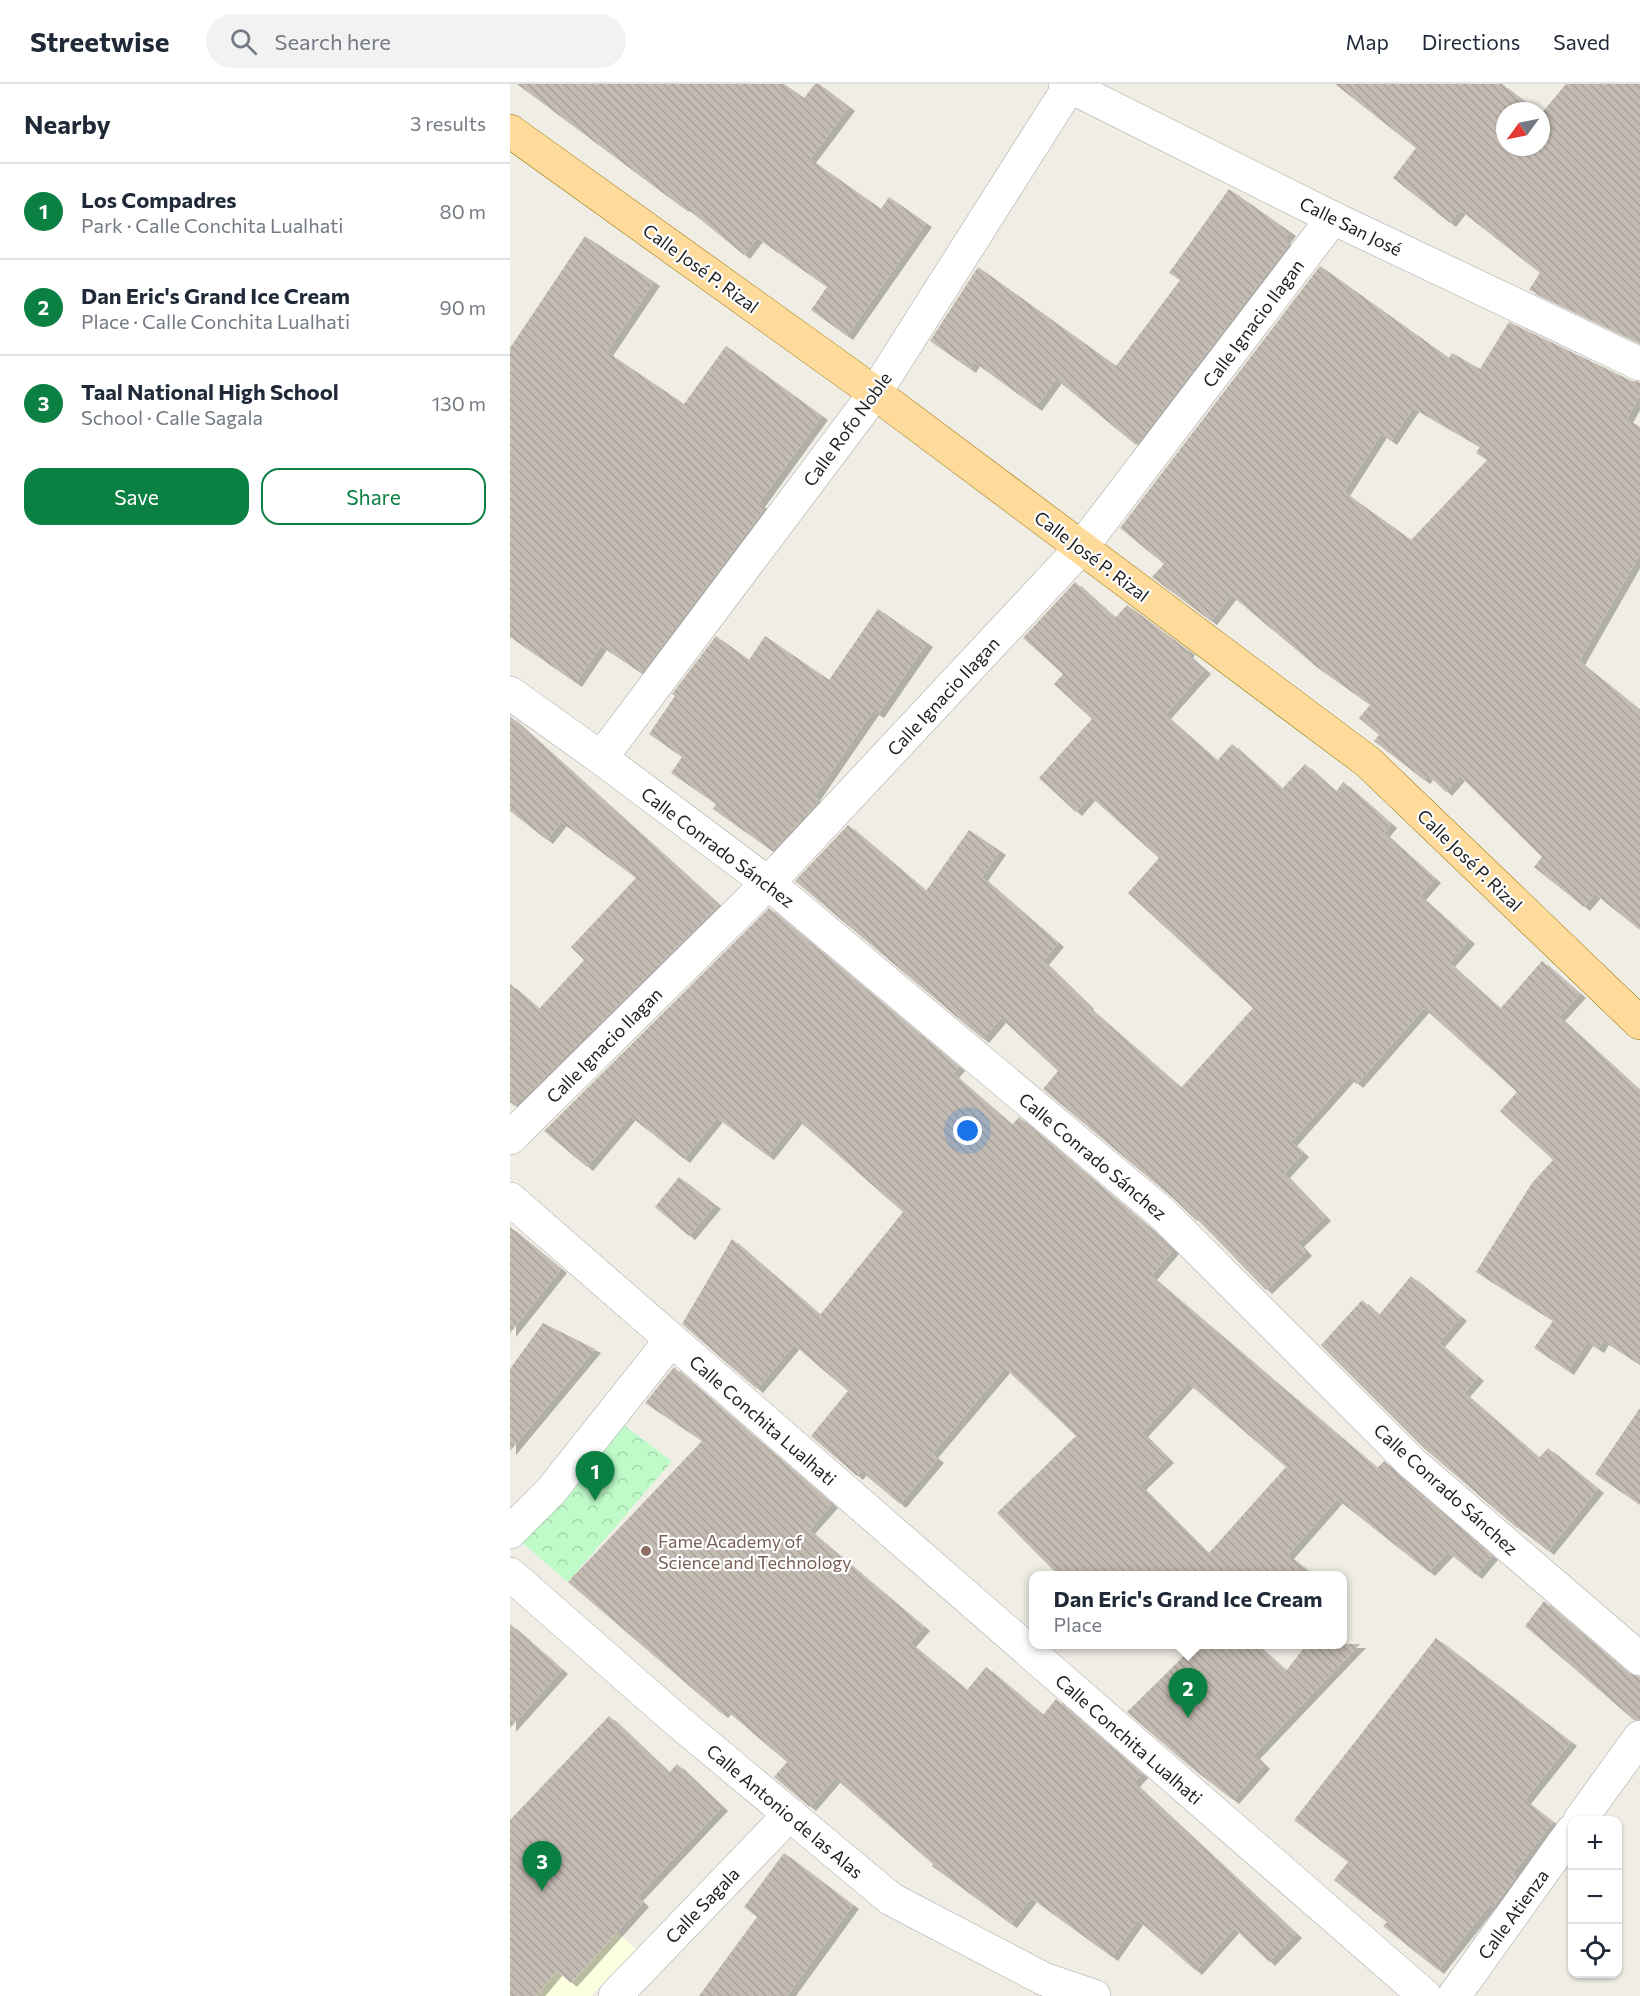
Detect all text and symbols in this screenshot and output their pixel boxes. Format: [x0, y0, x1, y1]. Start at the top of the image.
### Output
search box [206, 14, 626, 68]
text: Streetwise [30, 24, 170, 58]
icon: search [227, 25, 260, 58]
text: Search here [275, 28, 391, 55]
text: Map [1346, 29, 1389, 54]
text: Directions [1422, 29, 1520, 54]
text: Saved [1553, 29, 1610, 54]
north arrow [1496, 102, 1550, 156]
text: Nearby [24, 108, 111, 139]
text: 3 results [410, 111, 486, 135]
text: Los Compadres [81, 186, 237, 213]
street label: Calle San José [1296, 192, 1406, 260]
text: 1 [39, 199, 48, 223]
text: 80 m [440, 199, 486, 223]
text: Park · Calle Conchita Lualhati [81, 213, 343, 237]
street label: Calle José P. Rizal [639, 219, 763, 317]
street label: Calle Ignacio Ilagan [1198, 255, 1308, 391]
text: Dan Eric's Grand Ice Cream [81, 282, 350, 309]
text: 2 [38, 295, 49, 319]
text: 90 m [440, 295, 486, 319]
text: Place · Calle Conchita Lualhati [81, 309, 350, 333]
street label: Calle Rofo Noble [798, 368, 896, 490]
text: Taal National High School [81, 378, 339, 405]
text: 3 [38, 391, 49, 415]
text: 130 m [432, 391, 486, 415]
text: School · Calle Sagala [81, 405, 263, 429]
button: Save [24, 468, 249, 525]
button: Share [261, 468, 486, 525]
street label: Calle José P. Rizal [1030, 506, 1154, 606]
street label: Calle Ignacio Ilagan [882, 632, 1004, 760]
street label: Calle Conrado Sánchez [637, 782, 799, 912]
street label: Calle José P. Rizal [1413, 804, 1527, 916]
street label: Calle Ignacio Ilagan [542, 983, 666, 1107]
street label: Calle Conrado Sánchez [1015, 1088, 1171, 1224]
your location [953, 1116, 982, 1145]
street label: Calle Conchita Lualhati [685, 1350, 841, 1490]
street label: Calle Conrado Sánchez [1369, 1419, 1523, 1559]
pin: 1 [576, 1452, 614, 1501]
place label: Fame Academy of Science and Technology [658, 1530, 852, 1573]
marker: Fame Academy of Science and Technology [639, 1544, 653, 1558]
popup [1029, 1571, 1347, 1649]
text: Dan Eric's Grand Ice Cream [1054, 1585, 1322, 1612]
text: Place [1054, 1612, 1102, 1636]
pin: 2 [1168, 1668, 1208, 1718]
street label: Calle Conchita Lualhati [1051, 1669, 1207, 1809]
street label: Calle Antonio de las Alas [702, 1739, 868, 1883]
map controls [1568, 1816, 1622, 1978]
button: + [1568, 1816, 1622, 1870]
pin: 3 [522, 1842, 561, 1891]
street label: Calle Sagala [660, 1863, 744, 1947]
street label: Calle Atienza [1473, 1865, 1553, 1963]
button: − [1568, 1870, 1622, 1924]
button: locate [1568, 1924, 1622, 1978]

